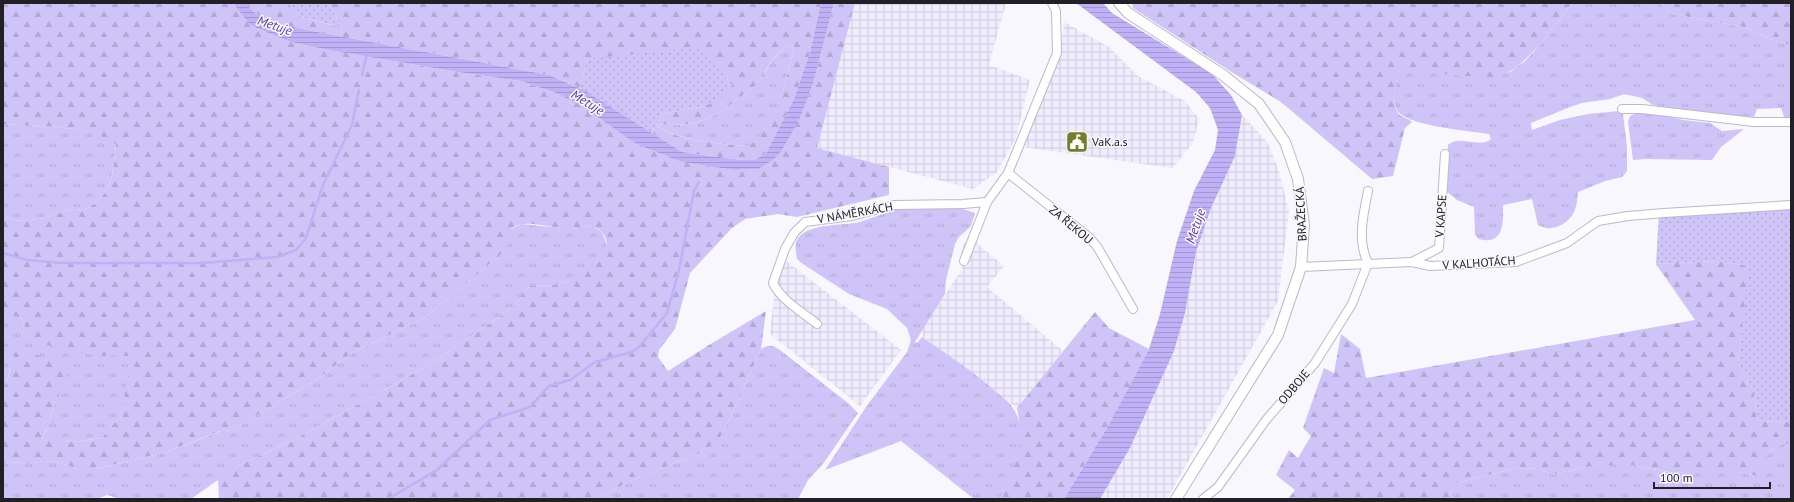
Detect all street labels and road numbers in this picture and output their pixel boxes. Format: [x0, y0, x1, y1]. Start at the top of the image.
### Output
street label: BRAŽECKÁ [1292, 186, 1309, 242]
street label: V KAPSE [1431, 194, 1449, 239]
street label: V NÁMĚRKÁCH [815, 198, 894, 227]
street label: ZA ŘEKOU [1046, 202, 1096, 247]
street label: V KALHOTÁCH [1441, 252, 1516, 273]
street label: ODBOJE [1275, 366, 1313, 407]

